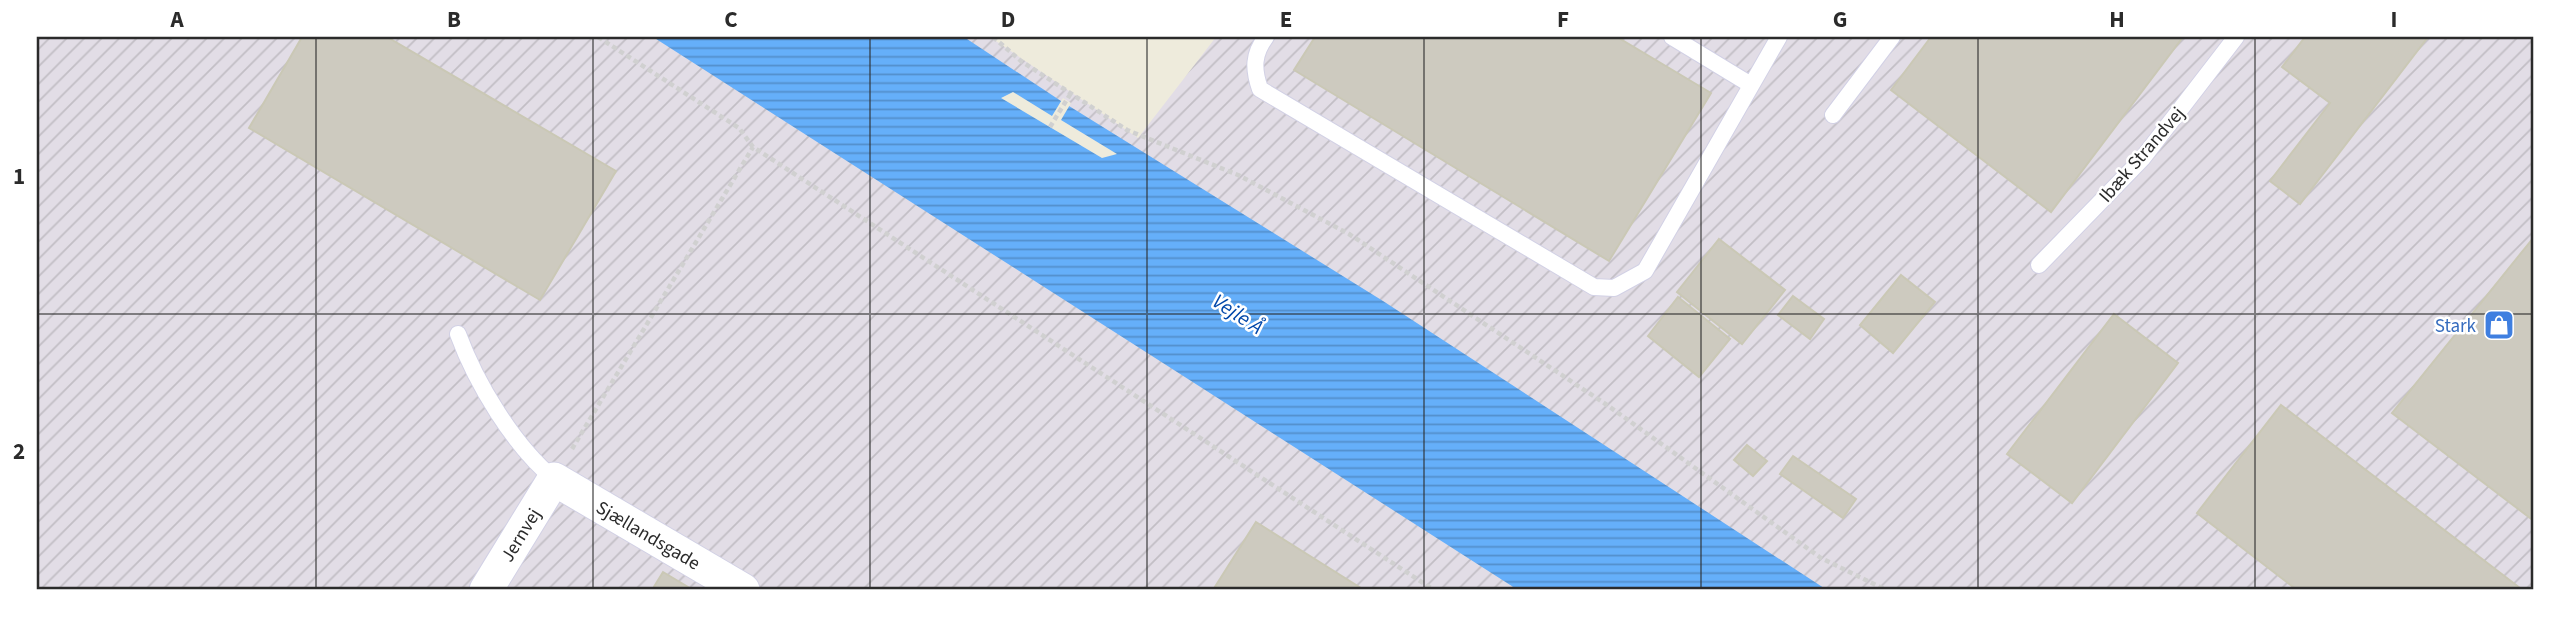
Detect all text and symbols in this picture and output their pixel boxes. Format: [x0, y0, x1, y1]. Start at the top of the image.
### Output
text: A [169, 3, 184, 36]
text: B [447, 3, 461, 36]
text: C [724, 3, 738, 36]
text: D [1001, 3, 1015, 36]
text: E [1280, 3, 1292, 36]
text: F [1557, 3, 1569, 36]
text: G [1833, 3, 1847, 36]
text: H [2109, 3, 2125, 36]
text: I [2391, 3, 2397, 36]
street label: Ibæk Strandvej [2093, 101, 2191, 209]
text: 1 [13, 160, 25, 193]
water label: Vejle Å [1207, 286, 1269, 342]
shop icon: Stark [2482, 308, 2516, 342]
place label: Stark [2435, 313, 2477, 340]
text: 2 [13, 435, 25, 468]
street label: Sjællandsgade [591, 495, 705, 577]
street label: Jernvej [494, 503, 548, 567]

